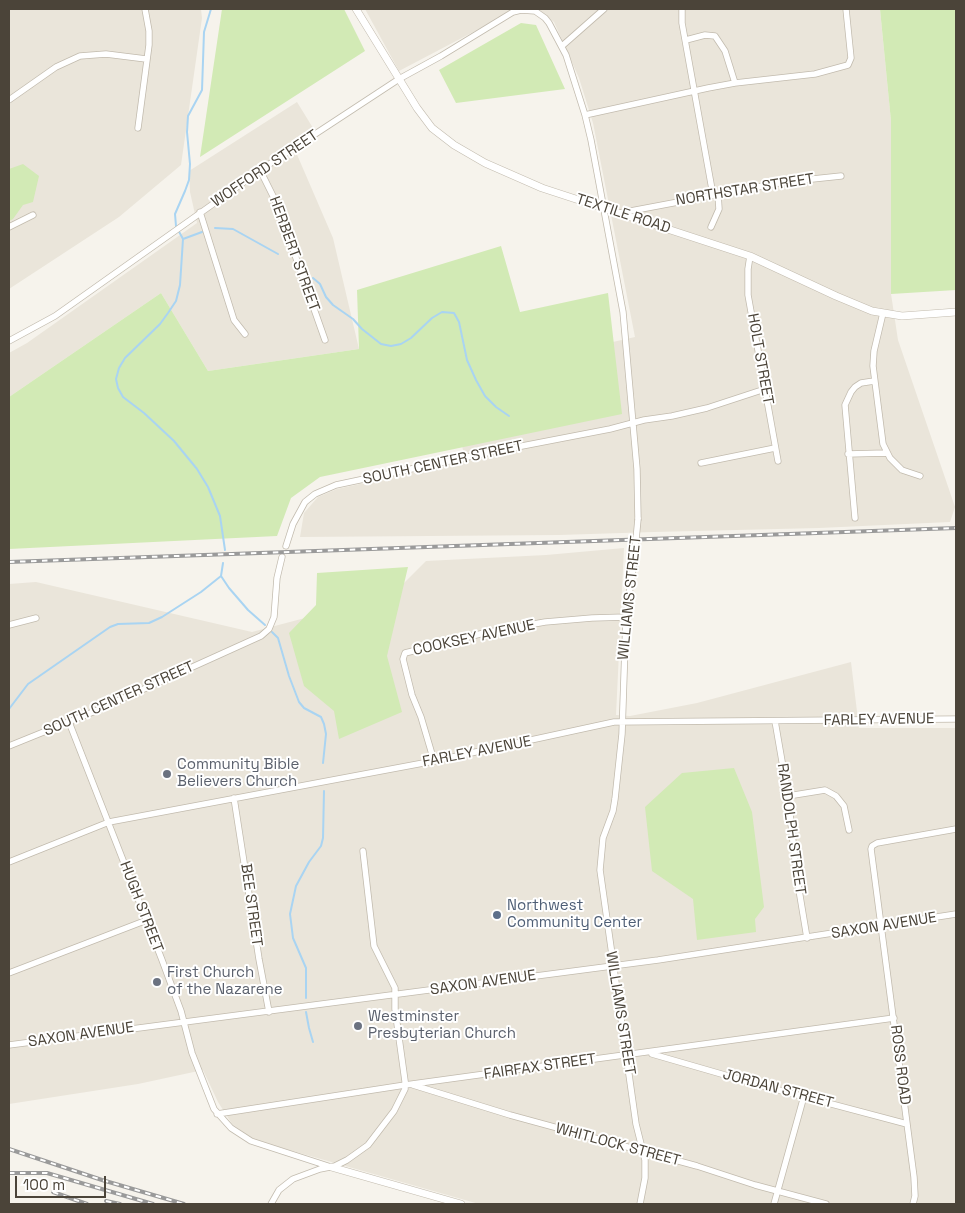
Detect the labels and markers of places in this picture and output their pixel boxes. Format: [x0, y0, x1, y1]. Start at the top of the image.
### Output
place label: Community Bible Believers Church [177, 756, 299, 791]
marker: Community Bible Believers Church [161, 768, 173, 780]
place label: Northwest Community Center [507, 897, 642, 932]
marker: Northwest Community Center [491, 909, 503, 921]
place label: First Church of the Nazarene [167, 964, 283, 999]
marker: First Church of the Nazarene [151, 976, 163, 988]
place label: Westminster Presbyterian Church [368, 1008, 516, 1043]
marker: Westminster Presbyterian Church [352, 1020, 364, 1032]

